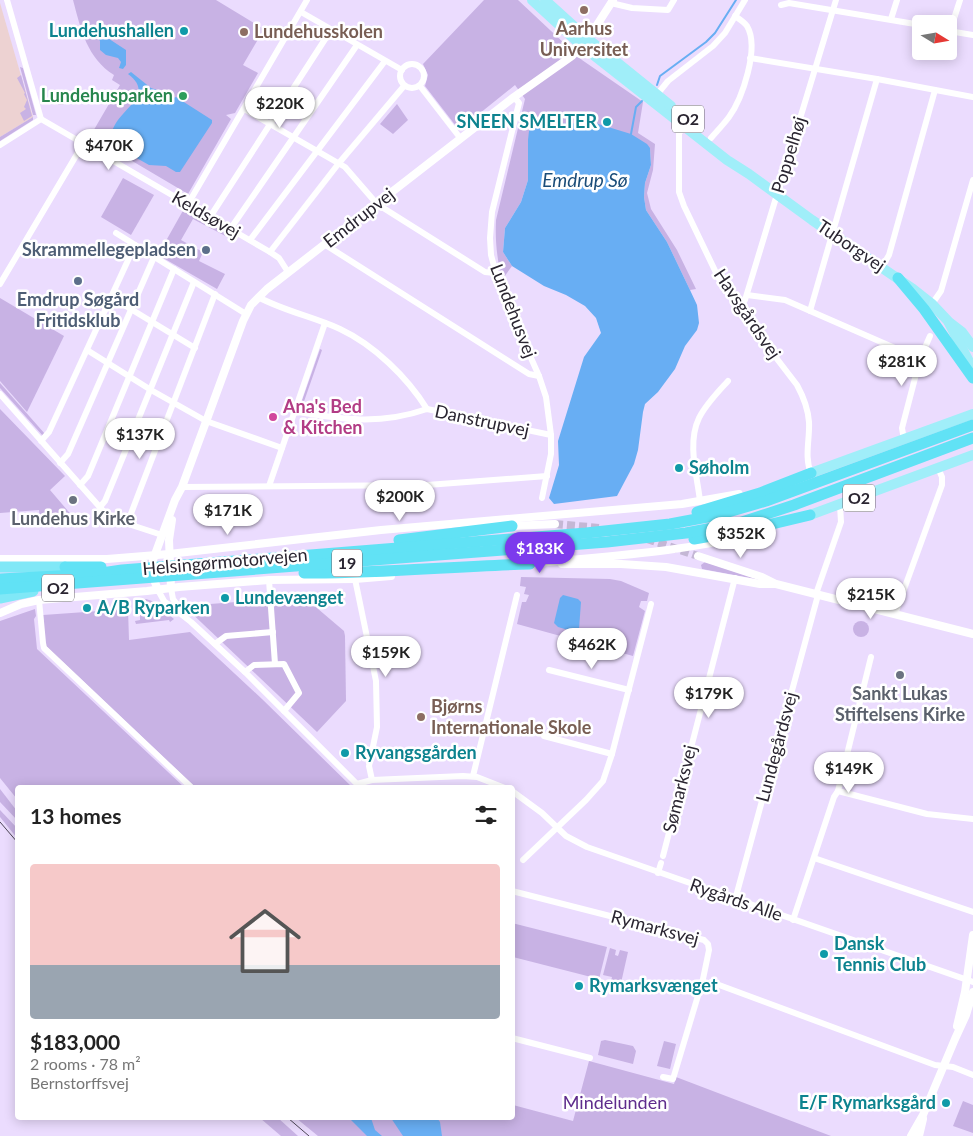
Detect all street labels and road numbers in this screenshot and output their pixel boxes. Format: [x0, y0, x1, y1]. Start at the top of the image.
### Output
road number: O2 [672, 106, 704, 132]
street label: Poppelhøj [766, 114, 810, 196]
street label: Emdrupvej [318, 183, 398, 252]
street label: Keldsøvej [168, 186, 245, 243]
street label: Tuborgvej [813, 214, 890, 276]
street label: Lundehusvej [486, 260, 542, 361]
street label: Havsgårdsvej [710, 264, 786, 363]
street label: Danstrupvej [433, 399, 531, 441]
road number: O2 [843, 484, 875, 512]
street label: Helsingørmotorvejen [141, 543, 308, 579]
road number: 19 [332, 550, 362, 576]
road number: O2 [42, 574, 74, 602]
street label: Lundegårdsvej [751, 689, 801, 804]
street label: Sømarksvej [657, 742, 701, 835]
street label: Rygårds Alle [687, 873, 786, 925]
street label: Rymarksvej [609, 905, 702, 949]

